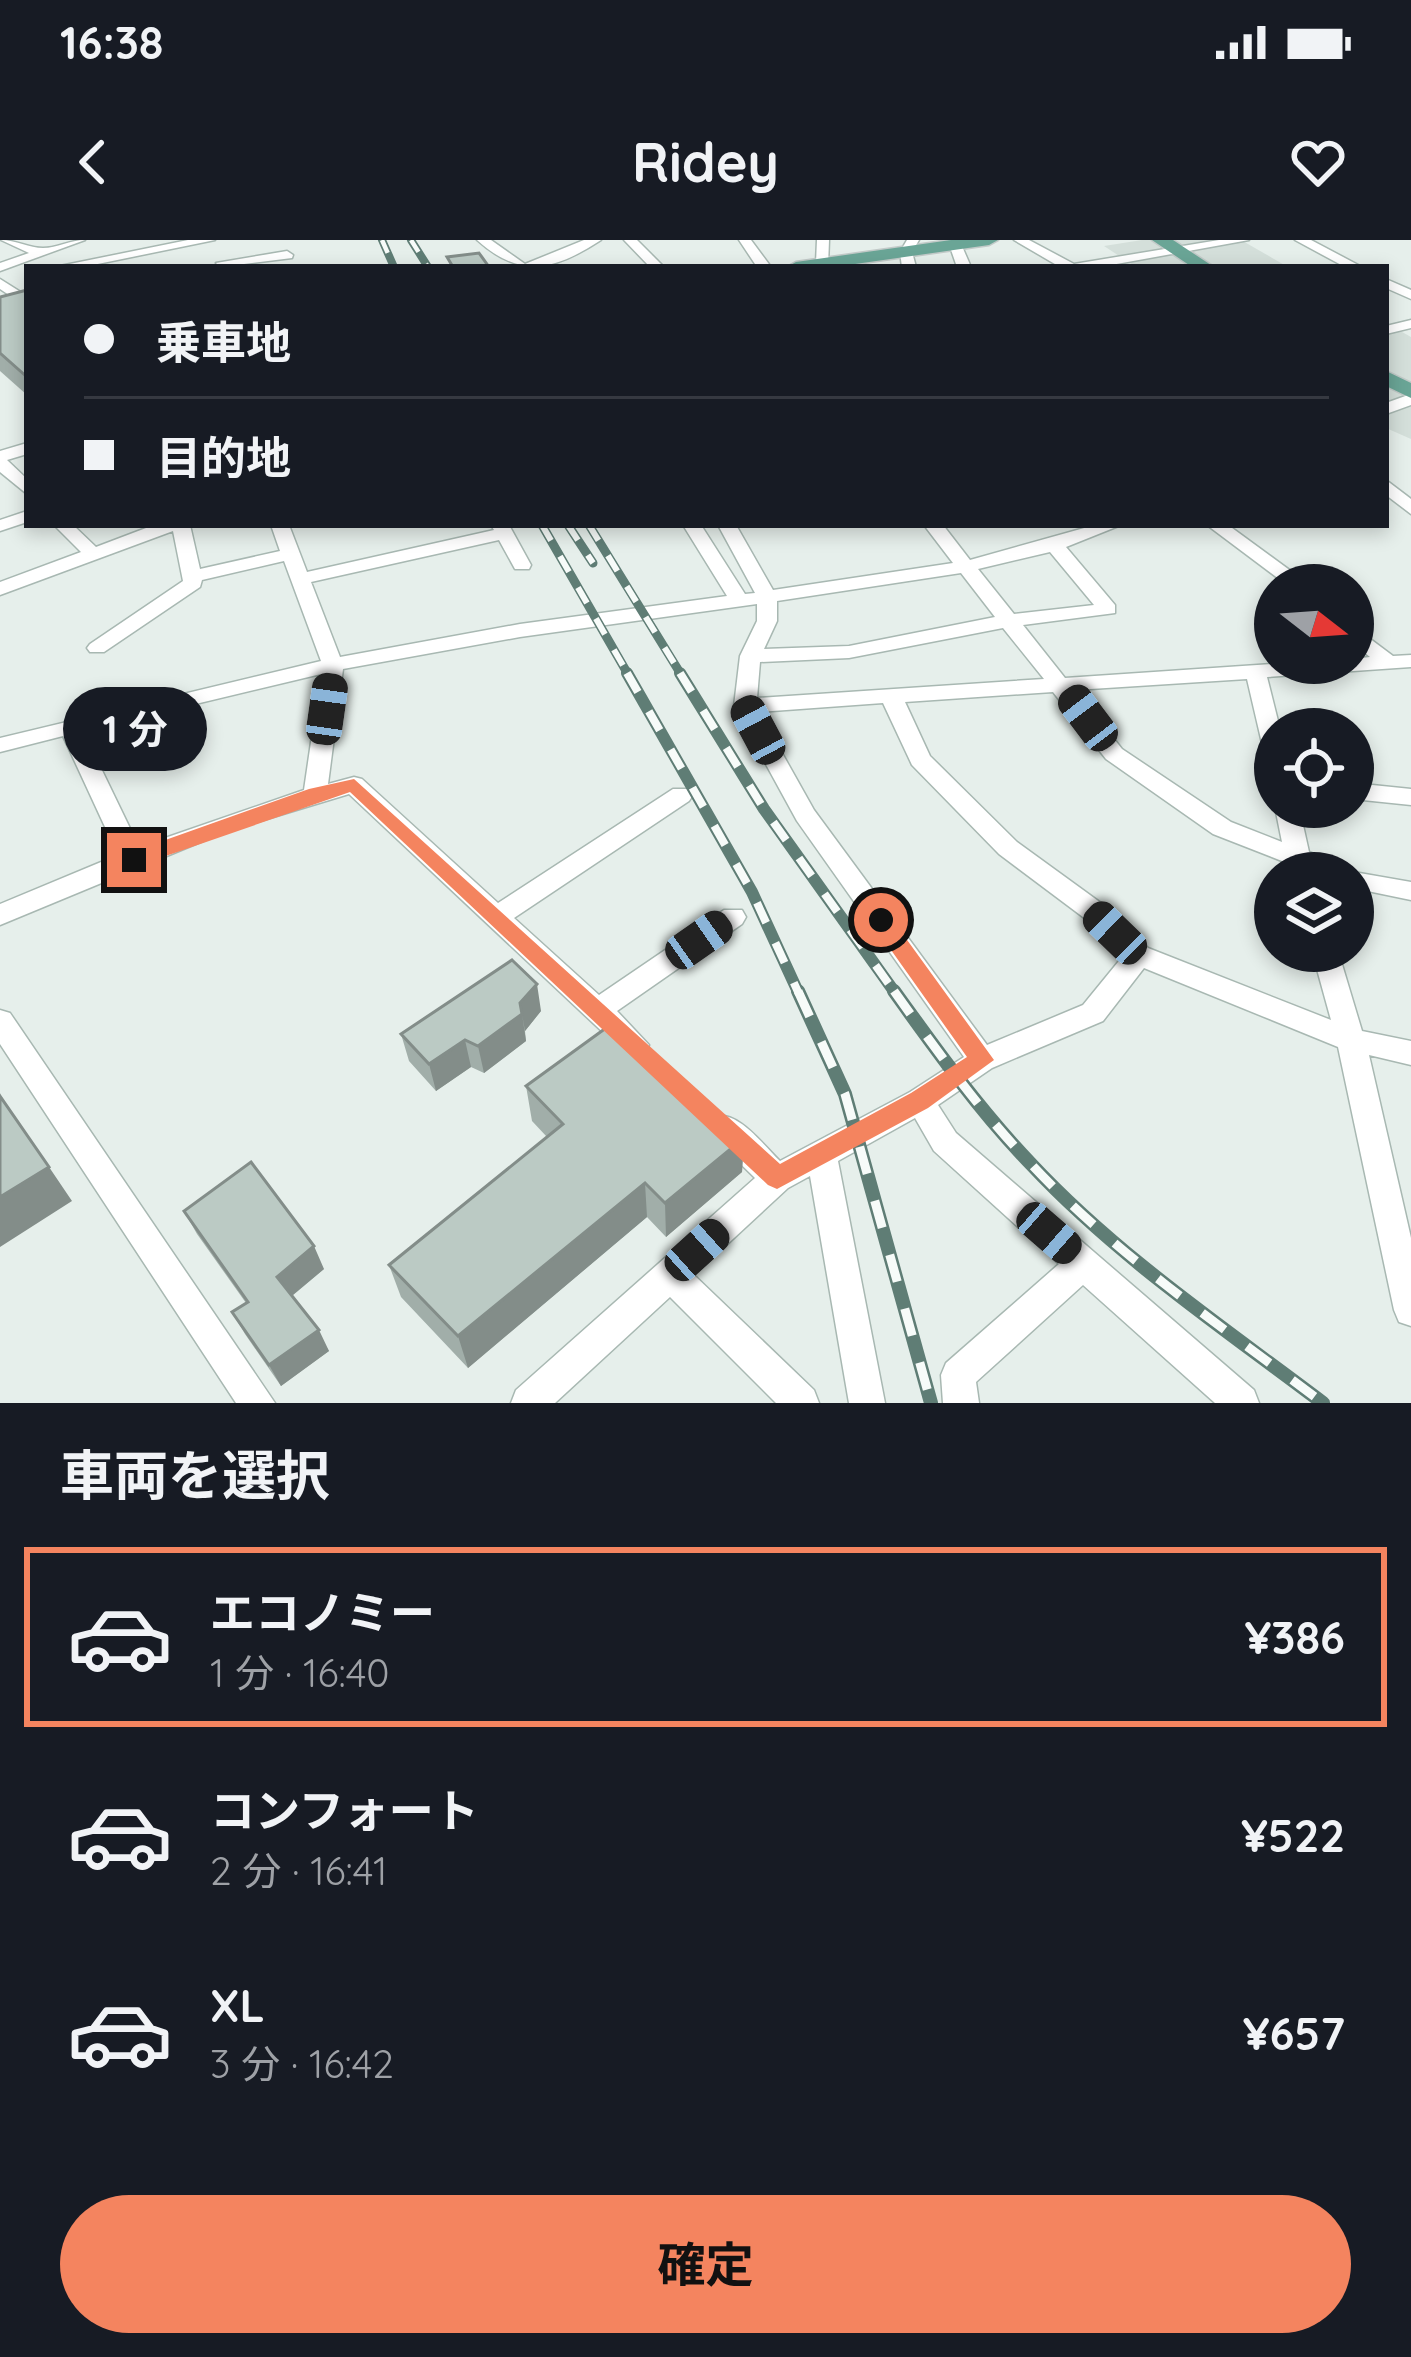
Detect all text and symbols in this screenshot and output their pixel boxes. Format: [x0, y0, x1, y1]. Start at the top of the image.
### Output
text: 16:38 [60, 14, 164, 70]
text: Ridey [632, 128, 779, 196]
icon: back [60, 129, 126, 195]
icon: heart [1285, 129, 1351, 195]
text: 乗車地 [156, 314, 291, 370]
text: 目的地 [156, 429, 291, 485]
north arrow [1254, 564, 1374, 684]
map controls [1254, 564, 1374, 972]
car [304, 671, 350, 747]
car [1052, 678, 1124, 758]
callout: 1 分 [62, 686, 206, 770]
car [725, 690, 791, 770]
text: 1 分 [102, 704, 168, 753]
button: locate [1254, 708, 1374, 828]
route end [107, 833, 161, 887]
button: layers [1254, 852, 1374, 972]
route start [854, 893, 908, 947]
car [1077, 895, 1153, 971]
car [659, 905, 739, 975]
car [1010, 1196, 1088, 1270]
car [658, 1213, 736, 1287]
text: 車両を選択 [60, 1441, 330, 1509]
icon: car [66, 1583, 174, 1691]
text: エコノミー [210, 1584, 435, 1640]
text: ¥386 [1244, 1609, 1345, 1665]
text: 1 分 · 16:40 [210, 1648, 389, 1697]
icon: car [66, 1781, 174, 1889]
text: コンフォート [210, 1782, 479, 1838]
text: ¥522 [1241, 1807, 1345, 1863]
text: 2 分 · 16:41 [210, 1846, 388, 1895]
text: XL [210, 1977, 265, 2033]
icon: car [66, 1979, 174, 2087]
text: ¥657 [1243, 2005, 1345, 2061]
text: 3 分 · 16:42 [210, 2039, 394, 2088]
button: 確定 [60, 2195, 1351, 2333]

